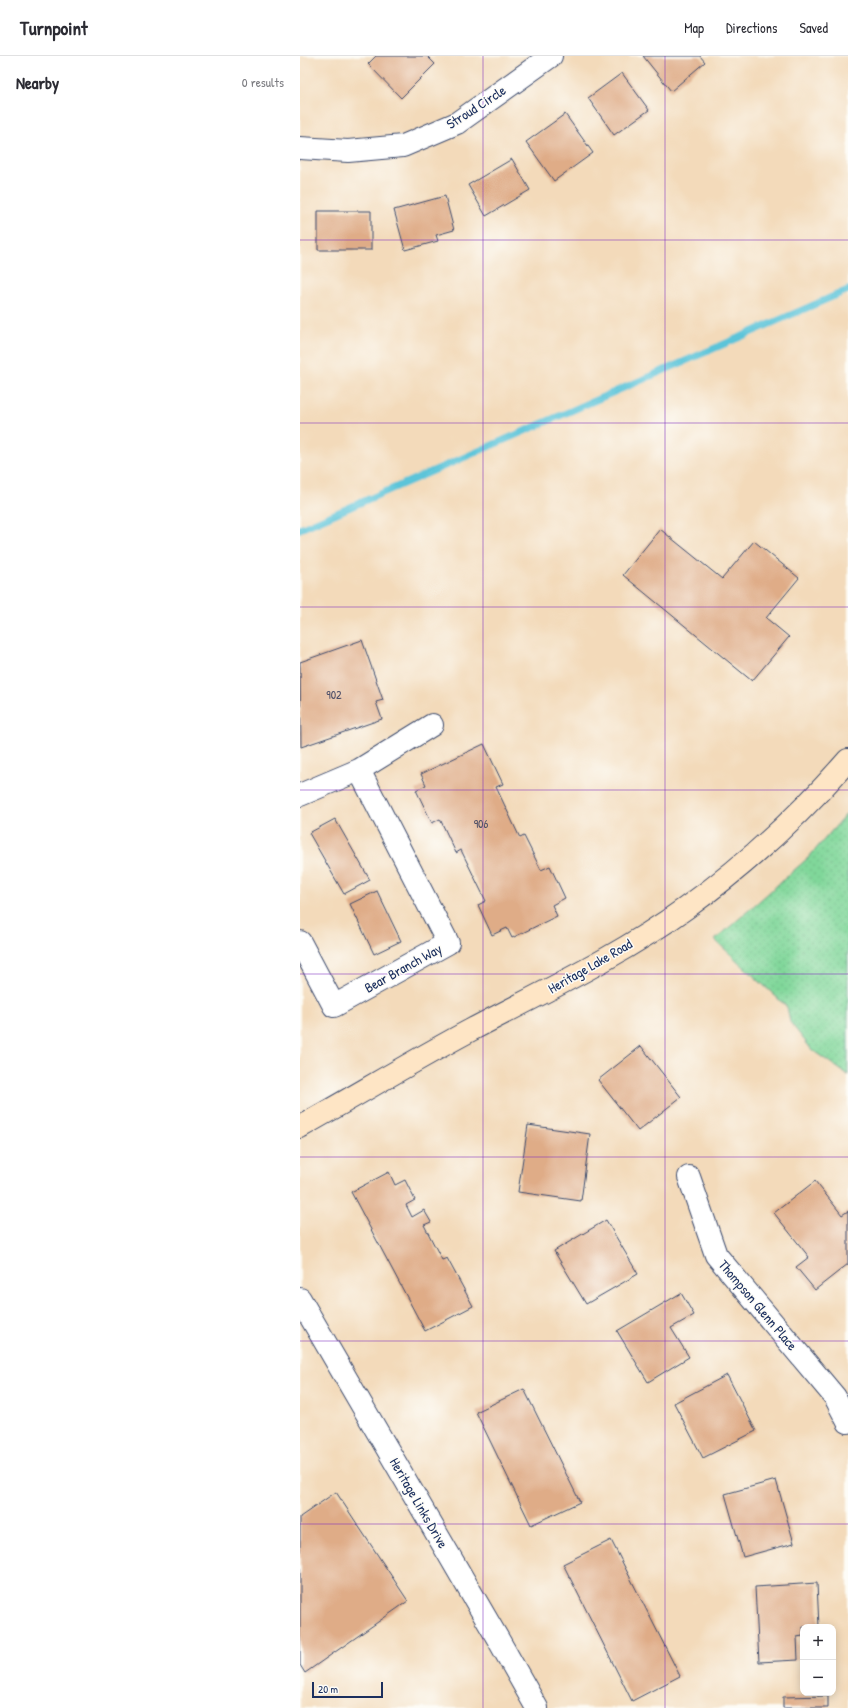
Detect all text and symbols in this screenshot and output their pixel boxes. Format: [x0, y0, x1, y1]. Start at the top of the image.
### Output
text: Turnpoint [20, 15, 88, 41]
text: Map [684, 18, 704, 37]
text: Directions [726, 18, 777, 37]
text: Saved [799, 18, 828, 37]
text: Nearby [16, 71, 59, 94]
text: 0 results [242, 73, 284, 91]
street label: Stroud Circle [442, 80, 510, 133]
house number: 902 [326, 686, 342, 703]
house number: 906 [474, 815, 488, 832]
street label: Heritage Lake Road [544, 934, 636, 998]
street label: Bear Branch Way [361, 938, 445, 998]
street label: Thompson Glenn Place [714, 1255, 802, 1355]
street label: Heritage Links Drive [385, 1454, 453, 1552]
map controls [800, 1624, 836, 1696]
button: + [800, 1624, 836, 1660]
button: − [800, 1660, 836, 1696]
scale bar [312, 1680, 383, 1699]
text: 20 m [318, 1682, 338, 1696]

